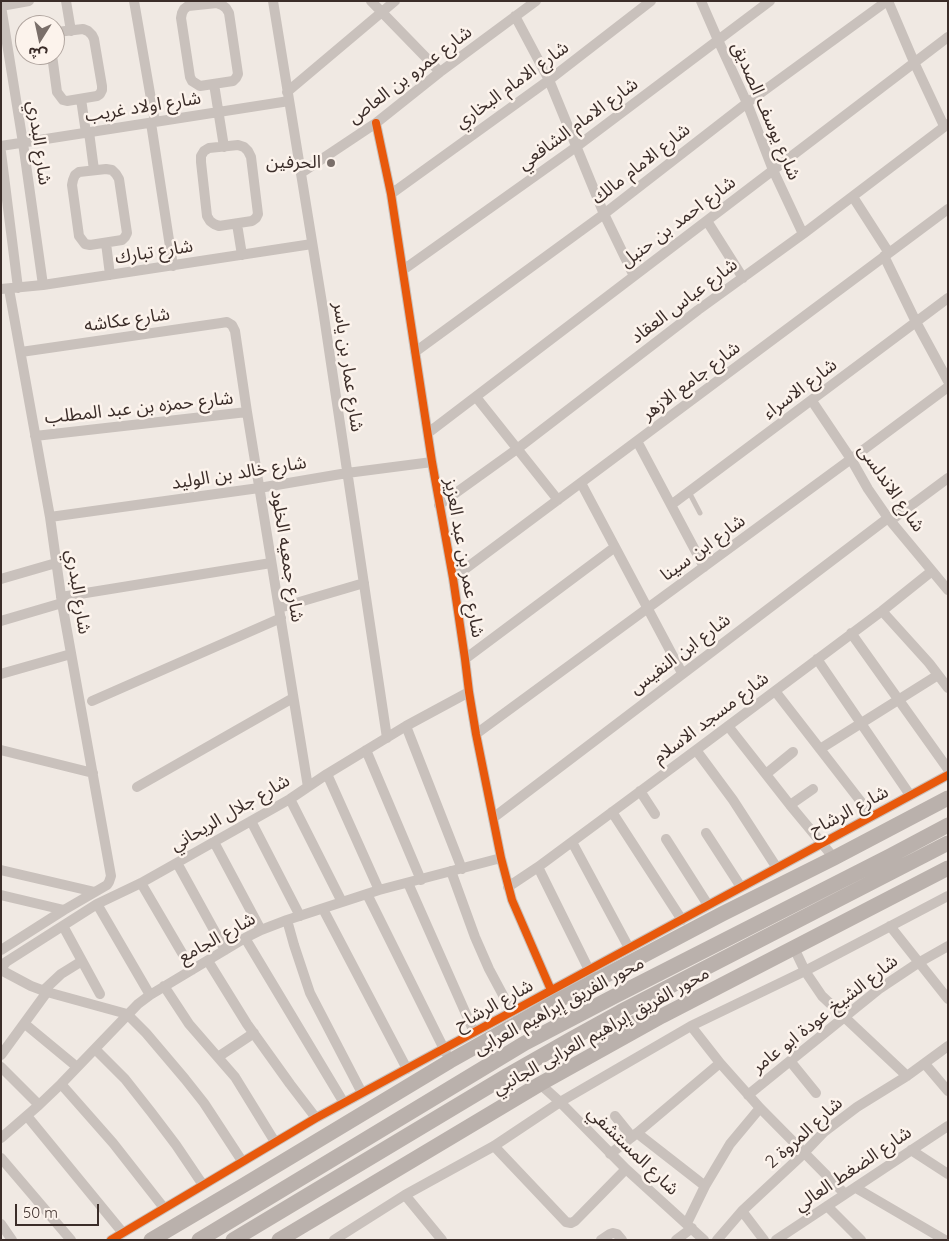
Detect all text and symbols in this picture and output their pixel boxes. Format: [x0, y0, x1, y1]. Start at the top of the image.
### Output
north arrow [15, 15, 65, 65]
street label: شارع عمرو بن العاص [344, 21, 476, 129]
street label: شارع الامام البخاري [451, 37, 573, 133]
street label: شارع يوسف الصديق [727, 39, 805, 183]
text: ش [27, 43, 49, 64]
street label: شارع الامام الشافعي [514, 73, 642, 175]
street label: شارع اولاد غريب [84, 87, 202, 127]
street label: شارع البدري [22, 99, 56, 187]
street label: شارع الامام مالك [587, 119, 695, 209]
place label: الحرفين [266, 152, 321, 174]
marker: الحرفين [325, 157, 337, 169]
street label: شارع احمد بن حنبل [616, 172, 740, 272]
street label: شارع تبارك [113, 235, 195, 269]
street label: شارع عباس العقاد [626, 254, 742, 348]
street label: شارع عمار بن ياسر [328, 301, 368, 433]
street label: شارع عكاشه [83, 303, 171, 337]
street label: شارع جامع الازهر [637, 337, 745, 425]
street label: شارع الاسراء [759, 354, 841, 424]
street label: شارع حمزه بن عبد المطلب [44, 387, 234, 429]
street label: شارع الاندلسى [853, 440, 929, 536]
street label: شارع خالد بن الوليد [170, 452, 308, 494]
street label: شارع عمر بن عبد العزيز [439, 477, 489, 639]
street label: شارع جمعيه الخلود [266, 488, 308, 624]
street label: شارع ابن سينا [656, 510, 750, 586]
street label: شارع البدري [61, 548, 95, 636]
street label: شارع ابن النفيس [625, 609, 735, 699]
street label: شارع مسجد الاسلام [649, 668, 773, 768]
street label: شارع جلال الريحاني [166, 770, 294, 856]
street label: شارع الرشاح [806, 781, 892, 841]
street label: شارع الجامع [175, 908, 259, 968]
street label: شارع الشيخ عودة ابو عامر [748, 950, 902, 1078]
street label: محور الفريق إبراهيم العرابى [470, 952, 648, 1060]
street label: محور الفريق إبراهيم العرابى الجانبي [489, 962, 713, 1100]
street label: شارع الرشاح [451, 975, 537, 1035]
street label: شارع المروة 2 [761, 1093, 847, 1173]
street label: شارع المستشفي [583, 1102, 683, 1200]
street label: شارع الضغط العالي [790, 1122, 916, 1216]
scale bar [18, 1194, 101, 1226]
text: 50 m [23, 1203, 58, 1222]

